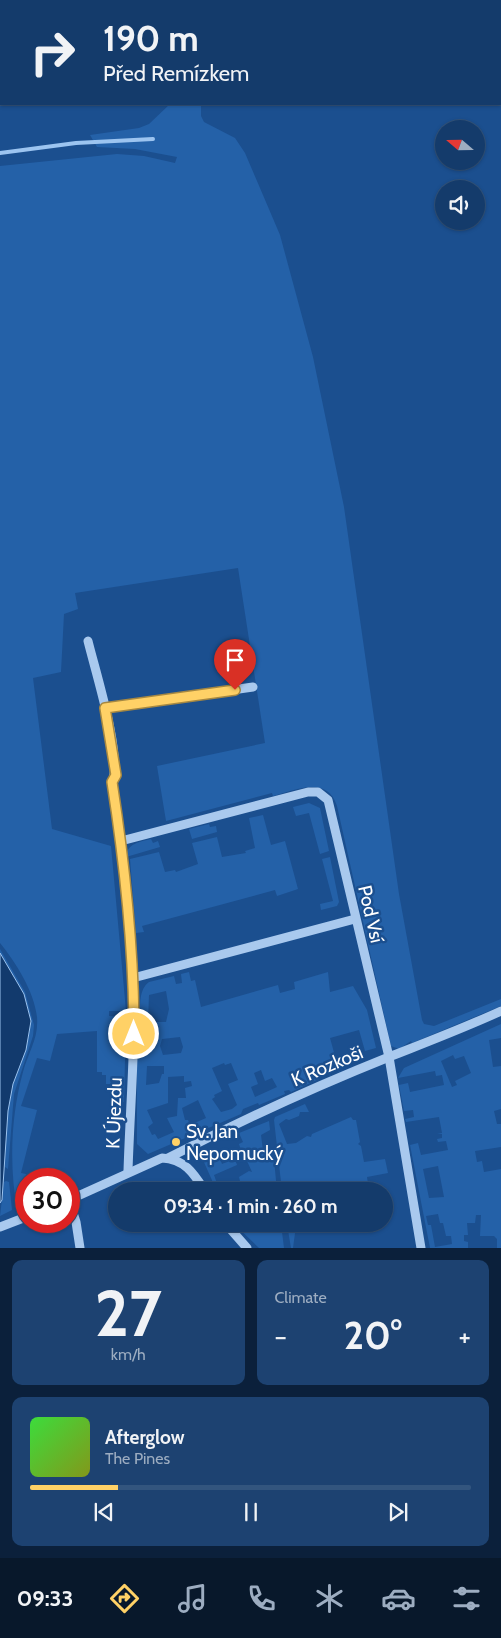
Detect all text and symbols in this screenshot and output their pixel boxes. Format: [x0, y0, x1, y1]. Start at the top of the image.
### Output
text: 190 m [103, 17, 199, 60]
icon: right [20, 20, 85, 85]
text: Před Remízkem [103, 60, 249, 87]
north arrow [435, 120, 485, 170]
map controls [435, 120, 485, 230]
button: sound [435, 180, 485, 230]
pin [214, 639, 256, 690]
icon: arrive [221, 646, 249, 674]
street label: Pod Vsí [353, 883, 389, 945]
position arrow [107, 1007, 159, 1059]
street label: K Rozkoši [288, 1041, 366, 1091]
street label: K Újezdu [100, 1077, 127, 1149]
place label: Sv. Jan Nepomucký [186, 1120, 284, 1165]
marker: Sv. Jan Nepomucký [170, 1136, 182, 1148]
speed limit sign: 30 [15, 1168, 80, 1233]
text: 09:34 · 1 min · 260 m [163, 1195, 338, 1218]
text: 27 [94, 1273, 162, 1352]
text: Climate [275, 1288, 327, 1307]
text: 20° [344, 1312, 402, 1359]
text: − [275, 1319, 287, 1353]
text: + [459, 1319, 471, 1353]
text: km/h [111, 1345, 146, 1364]
text: Afterglow [105, 1426, 185, 1449]
text: The Pines [105, 1449, 170, 1468]
icon: previous [90, 1498, 118, 1526]
icon: pause [237, 1498, 265, 1526]
icon: next [384, 1498, 412, 1526]
icon: directions [107, 1581, 142, 1616]
icon: music [175, 1581, 210, 1616]
icon: phone [244, 1581, 279, 1616]
icon: climate [312, 1581, 347, 1616]
icon: car [381, 1581, 416, 1616]
icon: filters [449, 1581, 484, 1616]
text: 09:33 [17, 1585, 73, 1612]

